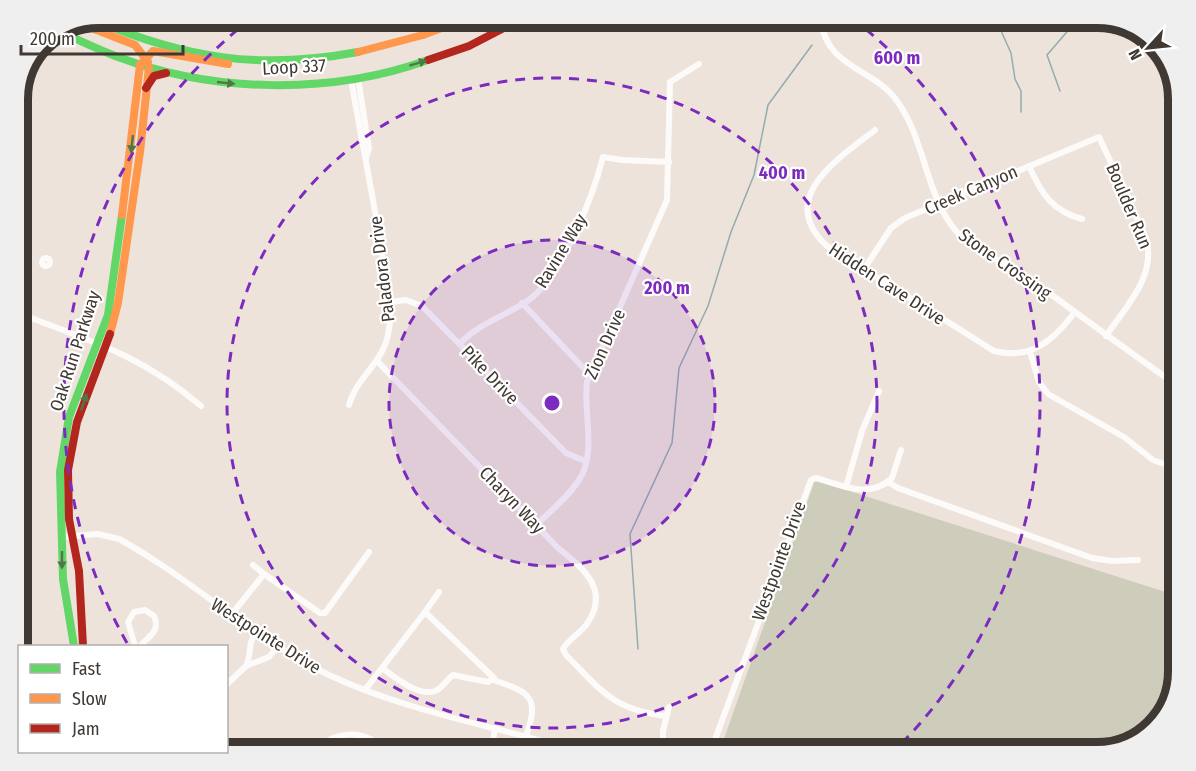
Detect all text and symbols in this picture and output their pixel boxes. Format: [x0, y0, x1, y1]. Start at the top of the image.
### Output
scale bar [21, 18, 183, 56]
north arrow [1118, 18, 1178, 78]
text: 200 m [30, 28, 75, 50]
text: N [1124, 46, 1146, 63]
text: 600 m [874, 47, 920, 69]
street label: Loop 337 [262, 54, 326, 80]
one-way arrow [410, 58, 428, 67]
one-way arrow [217, 78, 236, 88]
one-way arrow [127, 134, 137, 153]
street label: Boulder Run [1101, 160, 1157, 252]
street label: Creek Canyon [921, 161, 1021, 219]
text: 400 m [759, 162, 805, 184]
street label: Ravine Way [530, 210, 592, 292]
street label: Paladora Drive [365, 215, 399, 323]
street label: Stone Crossing [954, 224, 1056, 304]
street label: Hidden Cave Drive [825, 238, 949, 330]
text: 200 m [643, 277, 690, 299]
street label: Oak Run Parkway [45, 288, 105, 414]
street label: Zion Drive [580, 305, 630, 382]
street label: Pike Drive [457, 341, 523, 409]
one-way arrow [79, 393, 89, 411]
centre of rings [542, 393, 562, 413]
street label: Charyn Way [475, 462, 549, 538]
street label: Westpointe Drive [747, 498, 811, 624]
one-way arrow [57, 550, 67, 569]
street label: Westpointe Drive [207, 593, 325, 679]
legend [18, 645, 228, 753]
text: Fast [72, 658, 101, 680]
text: Slow [72, 688, 107, 710]
text: Jam [72, 718, 100, 740]

